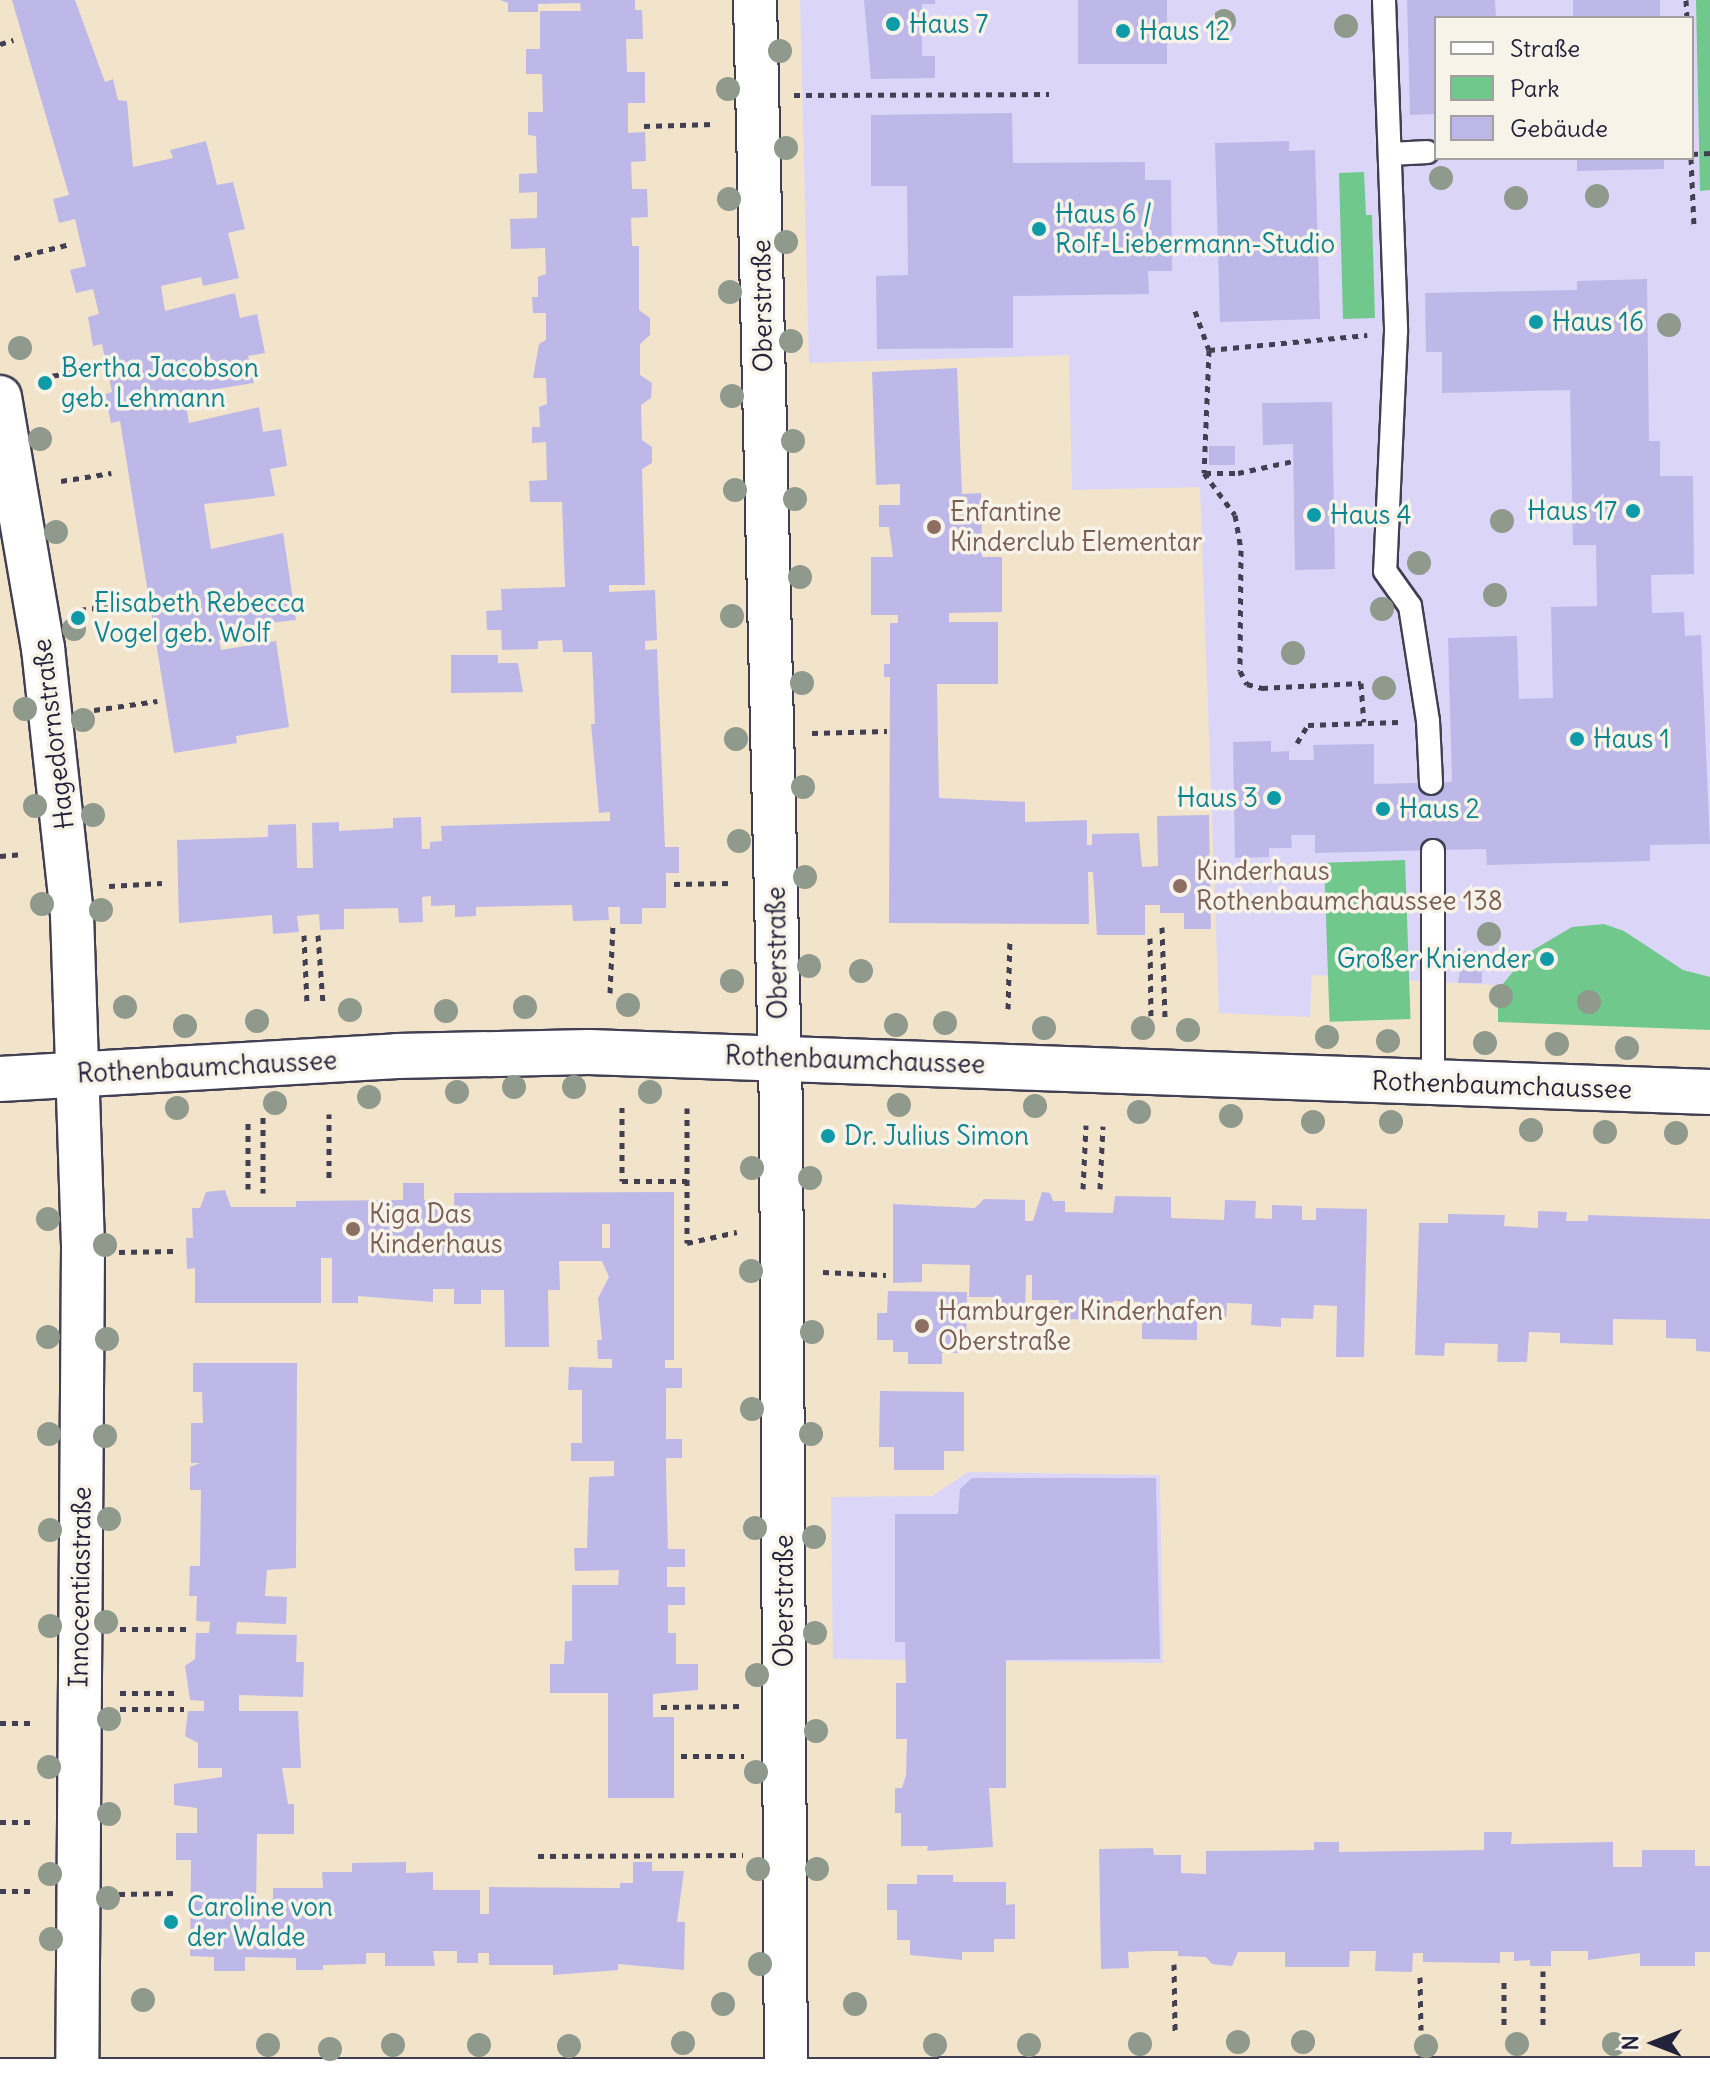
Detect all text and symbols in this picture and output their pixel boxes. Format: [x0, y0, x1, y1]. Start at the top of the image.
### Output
place label: Haus 7 [909, 8, 988, 40]
marker: Haus 7 [884, 15, 902, 33]
place label: Haus 12 [1139, 15, 1230, 47]
legend [1434, 16, 1694, 160]
marker: Haus 12 [1114, 22, 1132, 40]
text: Straße [1510, 33, 1580, 63]
text: Park [1510, 73, 1560, 103]
text: Gebäude [1510, 113, 1608, 143]
place label: Haus 6 / Rolf-Liebermann-Studio [1055, 198, 1335, 260]
marker: Haus 6 / Rolf-Liebermann-Studio [1030, 220, 1048, 238]
street label: Oberstraße [745, 239, 779, 373]
place label: Haus 16 [1552, 306, 1644, 338]
marker: Haus 16 [1527, 313, 1545, 331]
place label: Bertha Jacobson geb. Lehmann [61, 352, 259, 414]
marker: Bertha Jacobson geb. Lehmann [36, 374, 54, 392]
place label: Haus 17 [1527, 495, 1617, 527]
place label: Enfantine Kinderclub Elementar [950, 496, 1202, 558]
place label: Haus 4 [1330, 499, 1412, 531]
marker: Haus 17 [1624, 502, 1642, 520]
marker: Haus 4 [1305, 506, 1323, 524]
marker: Enfantine Kinderclub Elementar [925, 518, 943, 536]
place label: Elisabeth Rebecca Vogel geb. Wolf [94, 587, 305, 648]
marker: Elisabeth Rebecca Vogel geb. Wolf [69, 609, 87, 627]
street label: Hagedornstraße [26, 637, 80, 831]
place label: Haus 1 [1593, 723, 1670, 755]
marker: Haus 1 [1568, 730, 1586, 748]
place label: Haus 3 [1177, 782, 1258, 814]
marker: Haus 3 [1265, 789, 1283, 807]
place label: Haus 2 [1399, 793, 1480, 825]
marker: Haus 2 [1374, 800, 1392, 818]
place label: Kinderhaus Rothenbaumchaussee 138 [1196, 855, 1503, 916]
marker: Kinderhaus Rothenbaumchaussee 138 [1171, 877, 1189, 895]
street label: Oberstraße [760, 886, 794, 1020]
place label: Großer Kniender [1337, 943, 1531, 975]
marker: Großer Kniender [1538, 950, 1556, 968]
street label: Rothenbaumchaussee [724, 1040, 986, 1080]
street label: Rothenbaumchaussee [76, 1045, 338, 1089]
street label: Rothenbaumchaussee [1371, 1065, 1633, 1105]
place label: Dr. Julius Simon [844, 1120, 1029, 1152]
marker: Dr. Julius Simon [819, 1127, 837, 1145]
place label: Kiga Das Kinderhaus [369, 1198, 502, 1260]
marker: Kiga Das Kinderhaus [344, 1220, 362, 1238]
place label: Hamburger Kinderhafen Oberstraße [938, 1295, 1223, 1356]
marker: Hamburger Kinderhafen Oberstraße [913, 1317, 931, 1335]
street label: Innocentiastraße [63, 1486, 97, 1688]
street label: Oberstraße [768, 1534, 800, 1668]
place label: Caroline von der Walde [187, 1891, 333, 1952]
marker: Caroline von der Walde [162, 1913, 180, 1931]
north arrow [1614, 2003, 1694, 2083]
text: N [1616, 2035, 1644, 2051]

